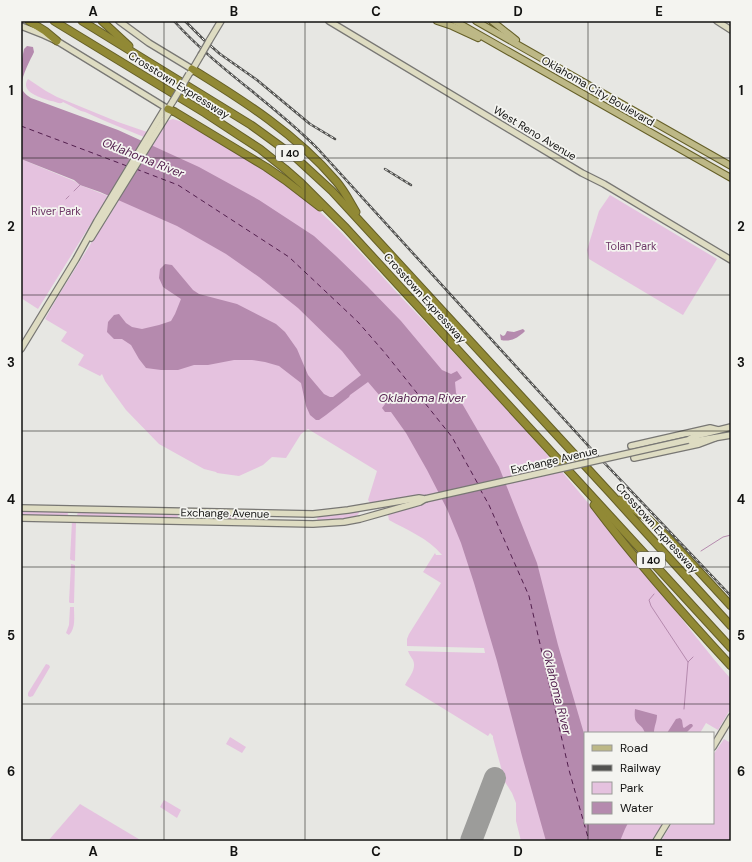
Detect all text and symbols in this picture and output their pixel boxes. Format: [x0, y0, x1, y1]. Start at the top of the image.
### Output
text: A [88, 3, 98, 20]
text: B [230, 3, 238, 20]
text: C [371, 3, 381, 20]
text: D [513, 3, 523, 20]
text: E [655, 3, 663, 20]
street label: Crosstown Expressway [126, 48, 232, 122]
street label: Oklahoma City Boulevard [539, 53, 657, 129]
text: 1 [9, 82, 13, 99]
text: 1 [739, 82, 743, 99]
street label: West Reno Avenue [491, 103, 579, 163]
water label: Oklahoma River [100, 134, 187, 182]
road number: I 40 [276, 145, 304, 161]
park label: River Park [31, 204, 81, 218]
text: 2 [7, 218, 15, 235]
text: 2 [737, 218, 745, 235]
park label: Tolan Park [605, 239, 657, 253]
street label: Crosstown Expressway [381, 250, 469, 346]
text: 3 [7, 354, 15, 371]
text: 3 [737, 354, 745, 371]
water label: Oklahoma River [378, 390, 466, 406]
street label: Exchange Avenue [509, 443, 599, 477]
street label: Crosstown Expressway [613, 480, 701, 576]
text: 4 [7, 491, 15, 508]
text: 4 [737, 491, 745, 508]
street label: Exchange Avenue [180, 505, 270, 521]
road number: I 40 [637, 552, 665, 568]
text: 5 [7, 627, 15, 644]
text: 5 [737, 627, 745, 644]
water label: Oklahoma River [539, 648, 575, 737]
legend [584, 732, 714, 824]
text: Road [620, 740, 648, 756]
text: Railway [620, 760, 661, 776]
text: 6 [7, 763, 15, 780]
text: 6 [737, 763, 745, 780]
text: Park [620, 780, 644, 796]
text: Water [620, 800, 654, 816]
text: A [88, 843, 98, 860]
text: B [230, 843, 238, 860]
text: C [371, 843, 381, 860]
text: D [513, 843, 523, 860]
text: E [655, 843, 663, 860]

